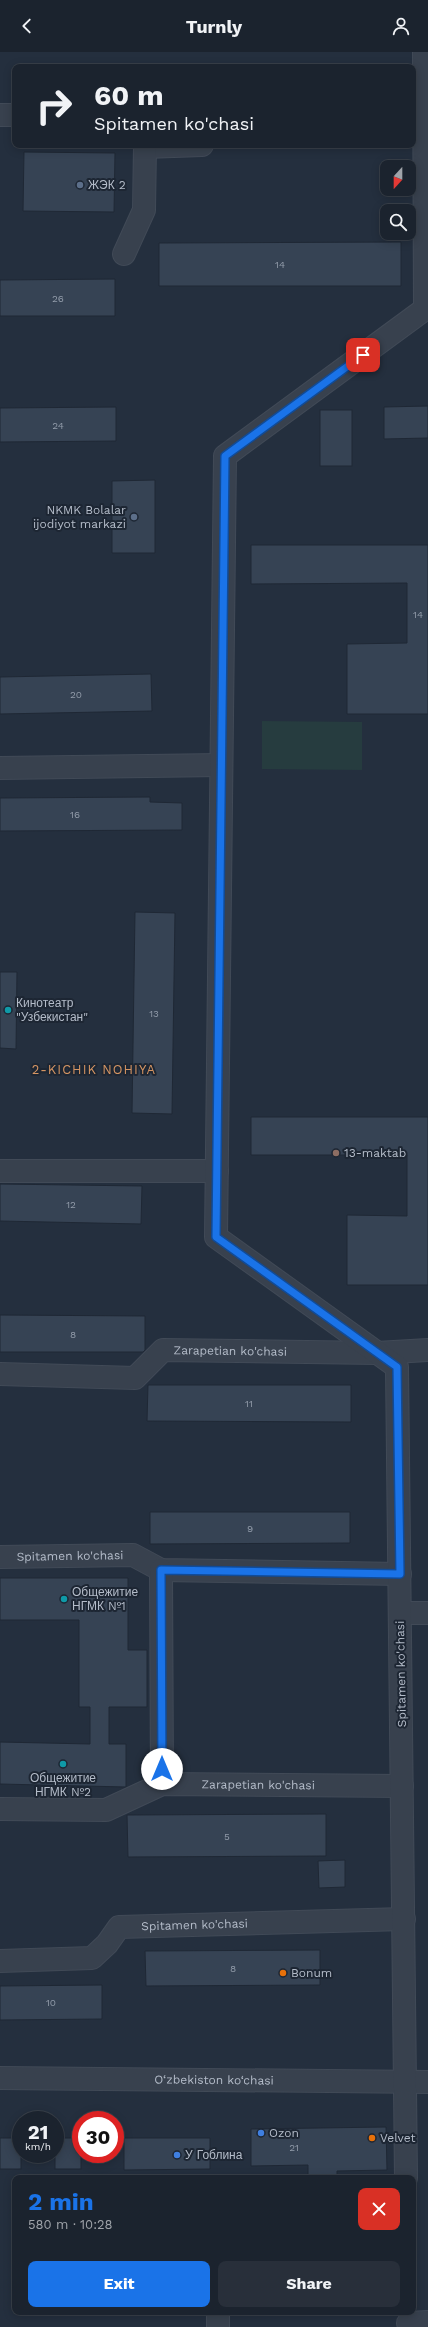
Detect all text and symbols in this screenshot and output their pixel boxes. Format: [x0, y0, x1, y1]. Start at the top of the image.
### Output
icon: back [16, 15, 38, 37]
icon: person [390, 15, 412, 37]
text: Turnly [186, 16, 242, 37]
text: 60 m [94, 79, 164, 112]
icon: right [28, 80, 80, 132]
text: Spitamen ko'chasi [94, 113, 254, 134]
north arrow [380, 160, 416, 196]
map controls [380, 160, 416, 240]
place label: ЖЭК 2 [88, 178, 126, 192]
marker: ЖЭК 2 [75, 180, 85, 190]
button: search [380, 204, 416, 240]
house number: 14 [275, 259, 285, 270]
house number: 26 [52, 293, 64, 304]
pin [346, 338, 380, 372]
icon: arrive [352, 344, 374, 366]
house number: 24 [52, 420, 64, 431]
place label: NKMK Bolalar ijodiyot markazi [33, 503, 126, 531]
marker: NKMK Bolalar ijodiyot markazi [129, 512, 139, 522]
house number: 14 [413, 609, 423, 620]
house number: 20 [70, 689, 82, 700]
house number: 16 [70, 809, 80, 820]
place label: Кинотеатр "Узбекистан" [16, 996, 88, 1024]
marker: Кинотеатр "Узбекистан" [3, 1005, 13, 1015]
house number: 13 [149, 1008, 159, 1019]
district label: 2-KICHIK NOHIYA [32, 1062, 156, 1077]
place label: 13-maktab [344, 1146, 406, 1160]
marker: 13-maktab [331, 1148, 341, 1158]
house number: 12 [66, 1199, 76, 1210]
house number: 8 [70, 1329, 76, 1340]
street label: Zarapetian ko'chasi [174, 1343, 287, 1359]
house number: 11 [245, 1398, 253, 1409]
house number: 9 [247, 1523, 253, 1534]
street label: Spitamen ko'chasi [17, 1548, 123, 1564]
place label: Общежитие НГМК №1 [72, 1585, 138, 1613]
marker: Общежитие НГМК №1 [59, 1594, 69, 1604]
street label: Spitamen ko'chasi [393, 1621, 409, 1727]
position arrow [141, 1748, 183, 1790]
marker: Общежитие НГМК №2 [58, 1759, 68, 1769]
place label: Общежитие НГМК №2 [30, 1771, 96, 1799]
street label: Zarapetian ko'chasi [202, 1777, 315, 1792]
house number: 5 [224, 1831, 230, 1842]
street label: Spitamen ko'chasi [141, 1916, 248, 1933]
house number: 8 [230, 1963, 236, 1974]
place label: Bonum [291, 1966, 332, 1980]
marker: Bonum [278, 1968, 288, 1978]
house number: 10 [46, 1997, 56, 2008]
street label: O‘zbekiston ko‘chasi [154, 2072, 274, 2088]
speed limit sign: 30 [72, 2111, 124, 2163]
text: 21 [28, 2120, 48, 2144]
place label: Ozon [269, 2126, 299, 2140]
marker: Ozon [256, 2128, 266, 2138]
place label: Velvet [380, 2131, 416, 2145]
marker: Velvet [367, 2133, 377, 2143]
text: km/h [25, 2141, 51, 2152]
house number: 21 [289, 2142, 299, 2153]
place label: У Гоблина [185, 2148, 243, 2162]
marker: У Гоблина [172, 2150, 182, 2160]
text: 2 min [28, 2188, 94, 2216]
button: close [358, 2188, 400, 2230]
text: 580 m · 10:28 [28, 2217, 113, 2232]
button: Exit [28, 2261, 210, 2307]
button: Share [218, 2261, 400, 2307]

